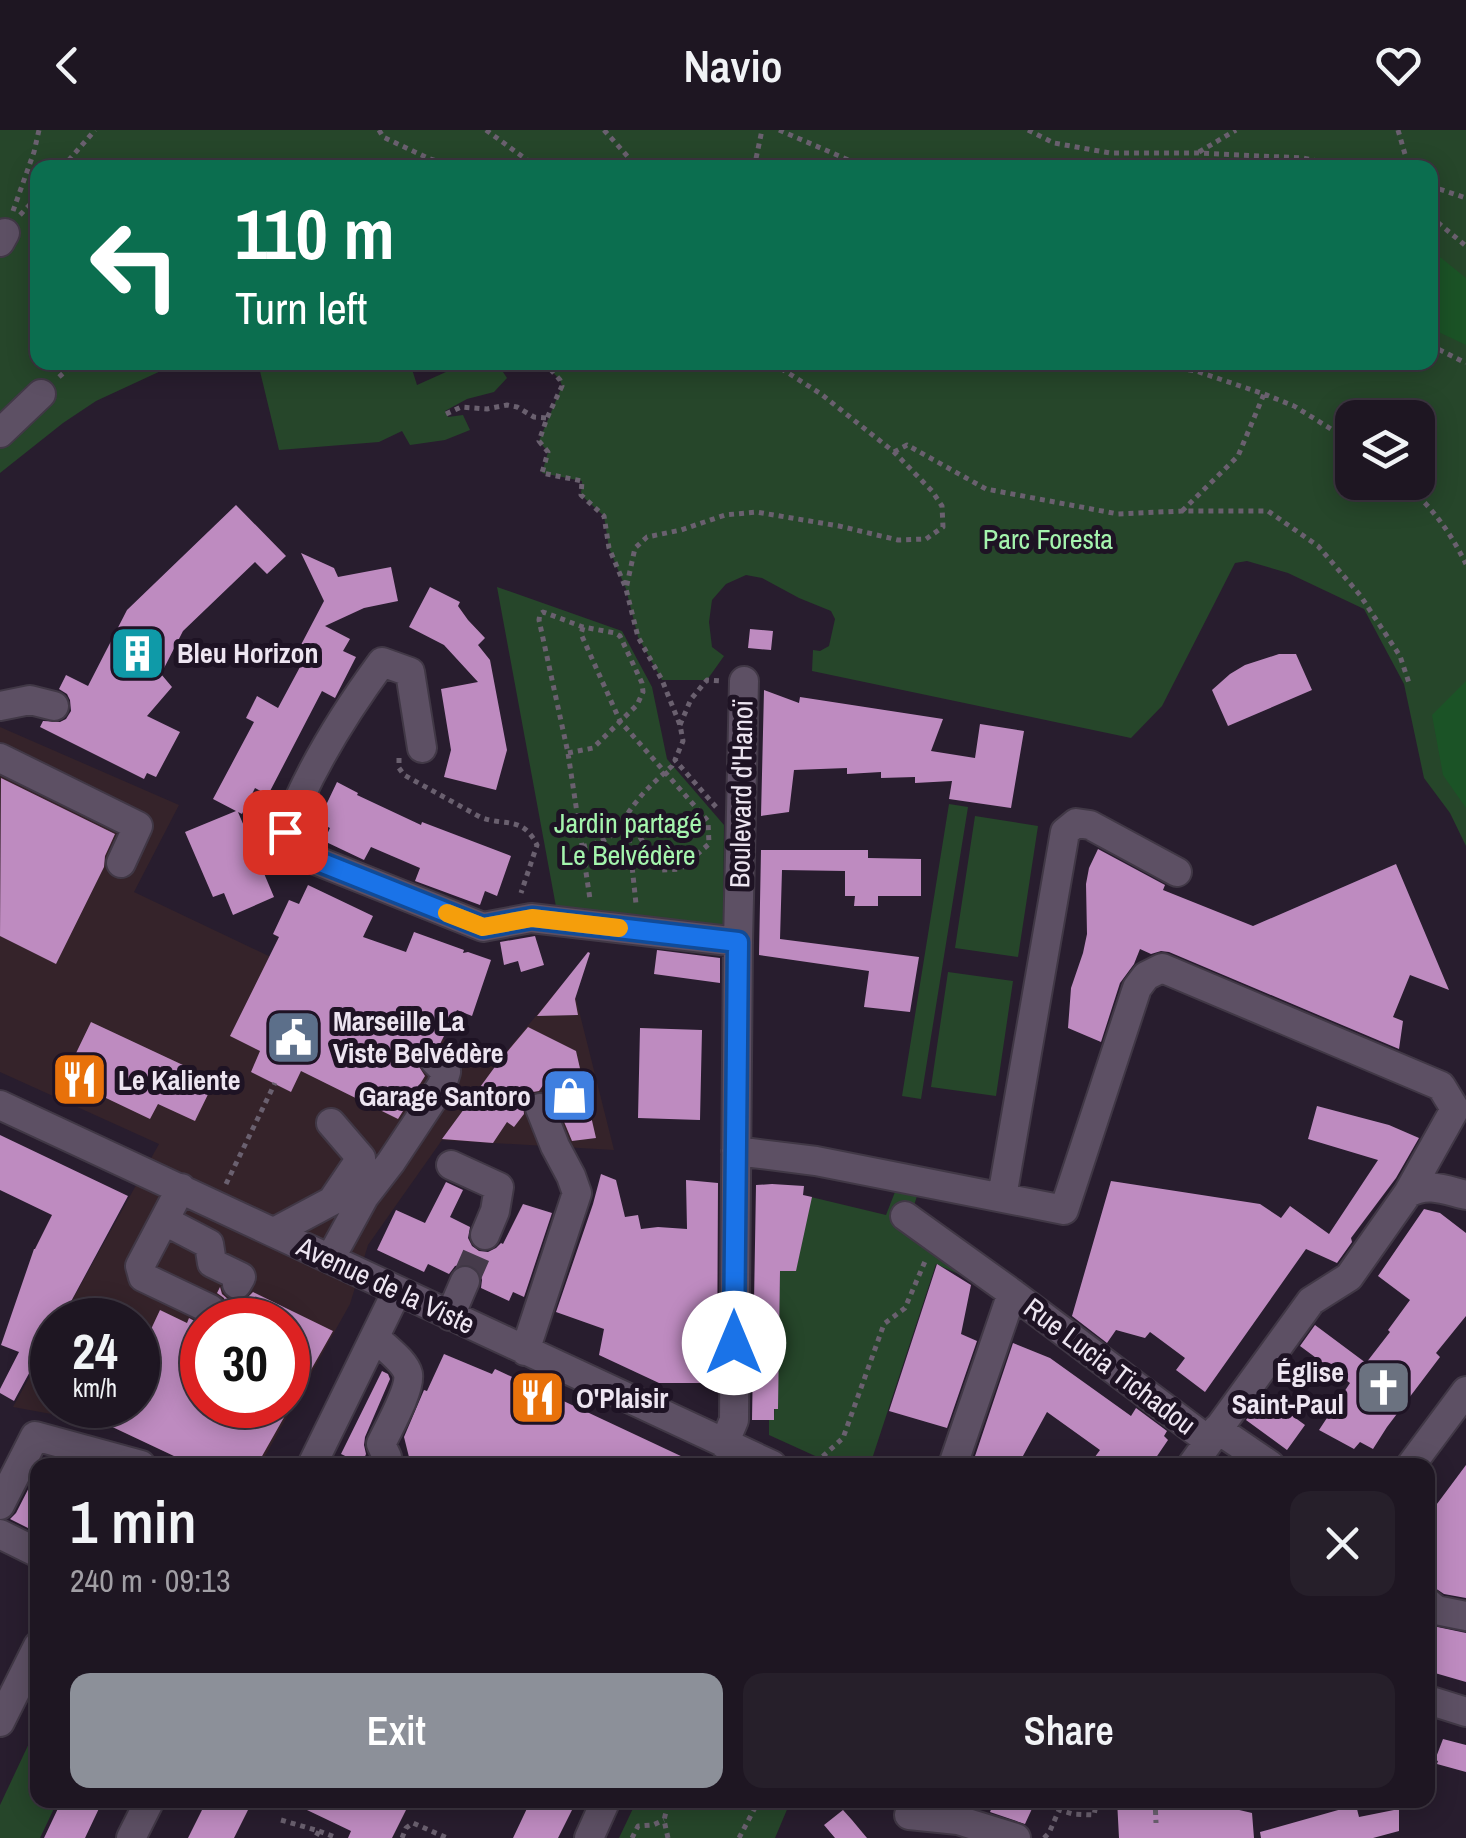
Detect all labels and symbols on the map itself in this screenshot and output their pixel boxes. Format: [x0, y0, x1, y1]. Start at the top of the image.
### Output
park label: Parc Foresta [983, 520, 1113, 558]
building icon: Bleu Horizon [108, 623, 168, 683]
place label: Bleu Horizon [177, 634, 319, 672]
street label: Boulevard d'Hanoï [720, 699, 762, 888]
pin [243, 790, 328, 875]
park label: Jardin partagé Le Belvédère [554, 804, 702, 874]
place label: Marseille La Viste Belvédère [333, 1002, 504, 1072]
public building icon: Marseille La Viste Belvédère [264, 1007, 324, 1067]
restaurant icon: Le Kaliente [49, 1050, 109, 1110]
place label: Le Kaliente [118, 1061, 241, 1099]
shop icon: Garage Santoro [540, 1066, 600, 1126]
place label: Garage Santoro [359, 1077, 531, 1115]
street label: Avenue de la Viste [290, 1227, 481, 1343]
street label: Rue Lucia Tichadou [1016, 1289, 1204, 1443]
position arrow [682, 1291, 786, 1395]
speed limit sign: 30 [180, 1298, 310, 1428]
place label: Église Saint-Paul [1232, 1353, 1344, 1423]
church icon: Église Saint-Paul [1353, 1358, 1413, 1418]
restaurant icon: O'Plaisir [507, 1368, 567, 1428]
place label: O'Plaisir [576, 1379, 668, 1417]

